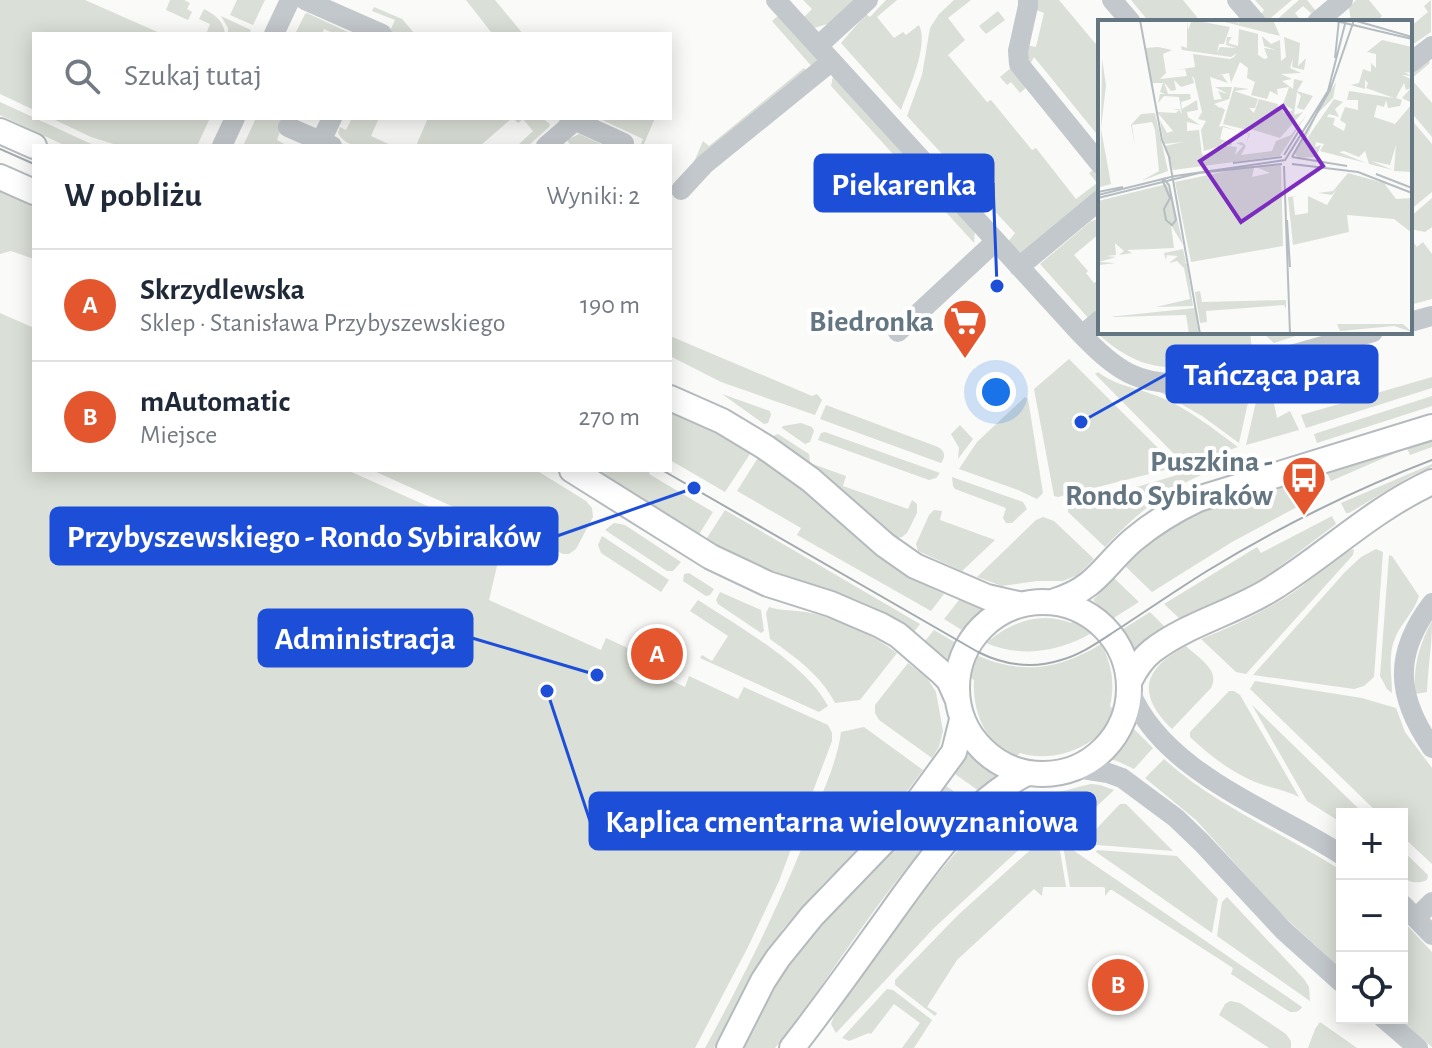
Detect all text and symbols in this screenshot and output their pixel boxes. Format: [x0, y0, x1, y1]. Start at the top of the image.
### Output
inset map [1098, 20, 1412, 334]
search box [32, 32, 672, 120]
icon: search [60, 54, 104, 98]
text: Szukaj tutaj [124, 61, 262, 91]
callout: Piekarenka [815, 155, 993, 211]
text: Piekarenka [831, 169, 977, 201]
text: W pobliżu [64, 179, 202, 213]
text: Wyniki: 2 [546, 183, 640, 209]
text: Skrzydlewska [140, 275, 305, 305]
text: A [82, 292, 98, 318]
text: 190 m [580, 292, 640, 318]
supermarket icon: Biedronka [941, 297, 989, 360]
place label: Biedronka [809, 307, 934, 337]
text: Sklep · Stanisława Przybyszewskiego [140, 310, 505, 336]
callout: Tańcząca para [1167, 346, 1377, 402]
text: Tańcząca para [1183, 359, 1361, 392]
your location [976, 372, 1016, 412]
text: mAutomatic [140, 387, 290, 417]
text: B [82, 404, 98, 430]
text: 270 m [579, 404, 640, 430]
text: Miejsce [140, 422, 217, 448]
place label: Puszkina - Rondo Sybiraków [1065, 447, 1273, 511]
bus stop icon: Puszkina - Rondo Sybiraków [1280, 454, 1328, 517]
callout: Przybyszewskiego - Rondo Sybiraków [51, 508, 557, 564]
text: Przybyszewskiego - Rondo Sybiraków [67, 521, 542, 553]
callout: Administracja [259, 610, 472, 666]
text: Administracja [274, 623, 456, 655]
pin: A [631, 624, 683, 684]
callout: Kaplica cmentarna wielowyznaniowa [590, 793, 1095, 849]
text: Kaplica cmentarna wielowyznaniowa [605, 806, 1079, 838]
map controls [1336, 808, 1408, 1024]
button: + [1336, 808, 1408, 880]
button: − [1336, 880, 1408, 952]
button: locate [1336, 952, 1408, 1024]
pin: B [1092, 955, 1144, 1015]

